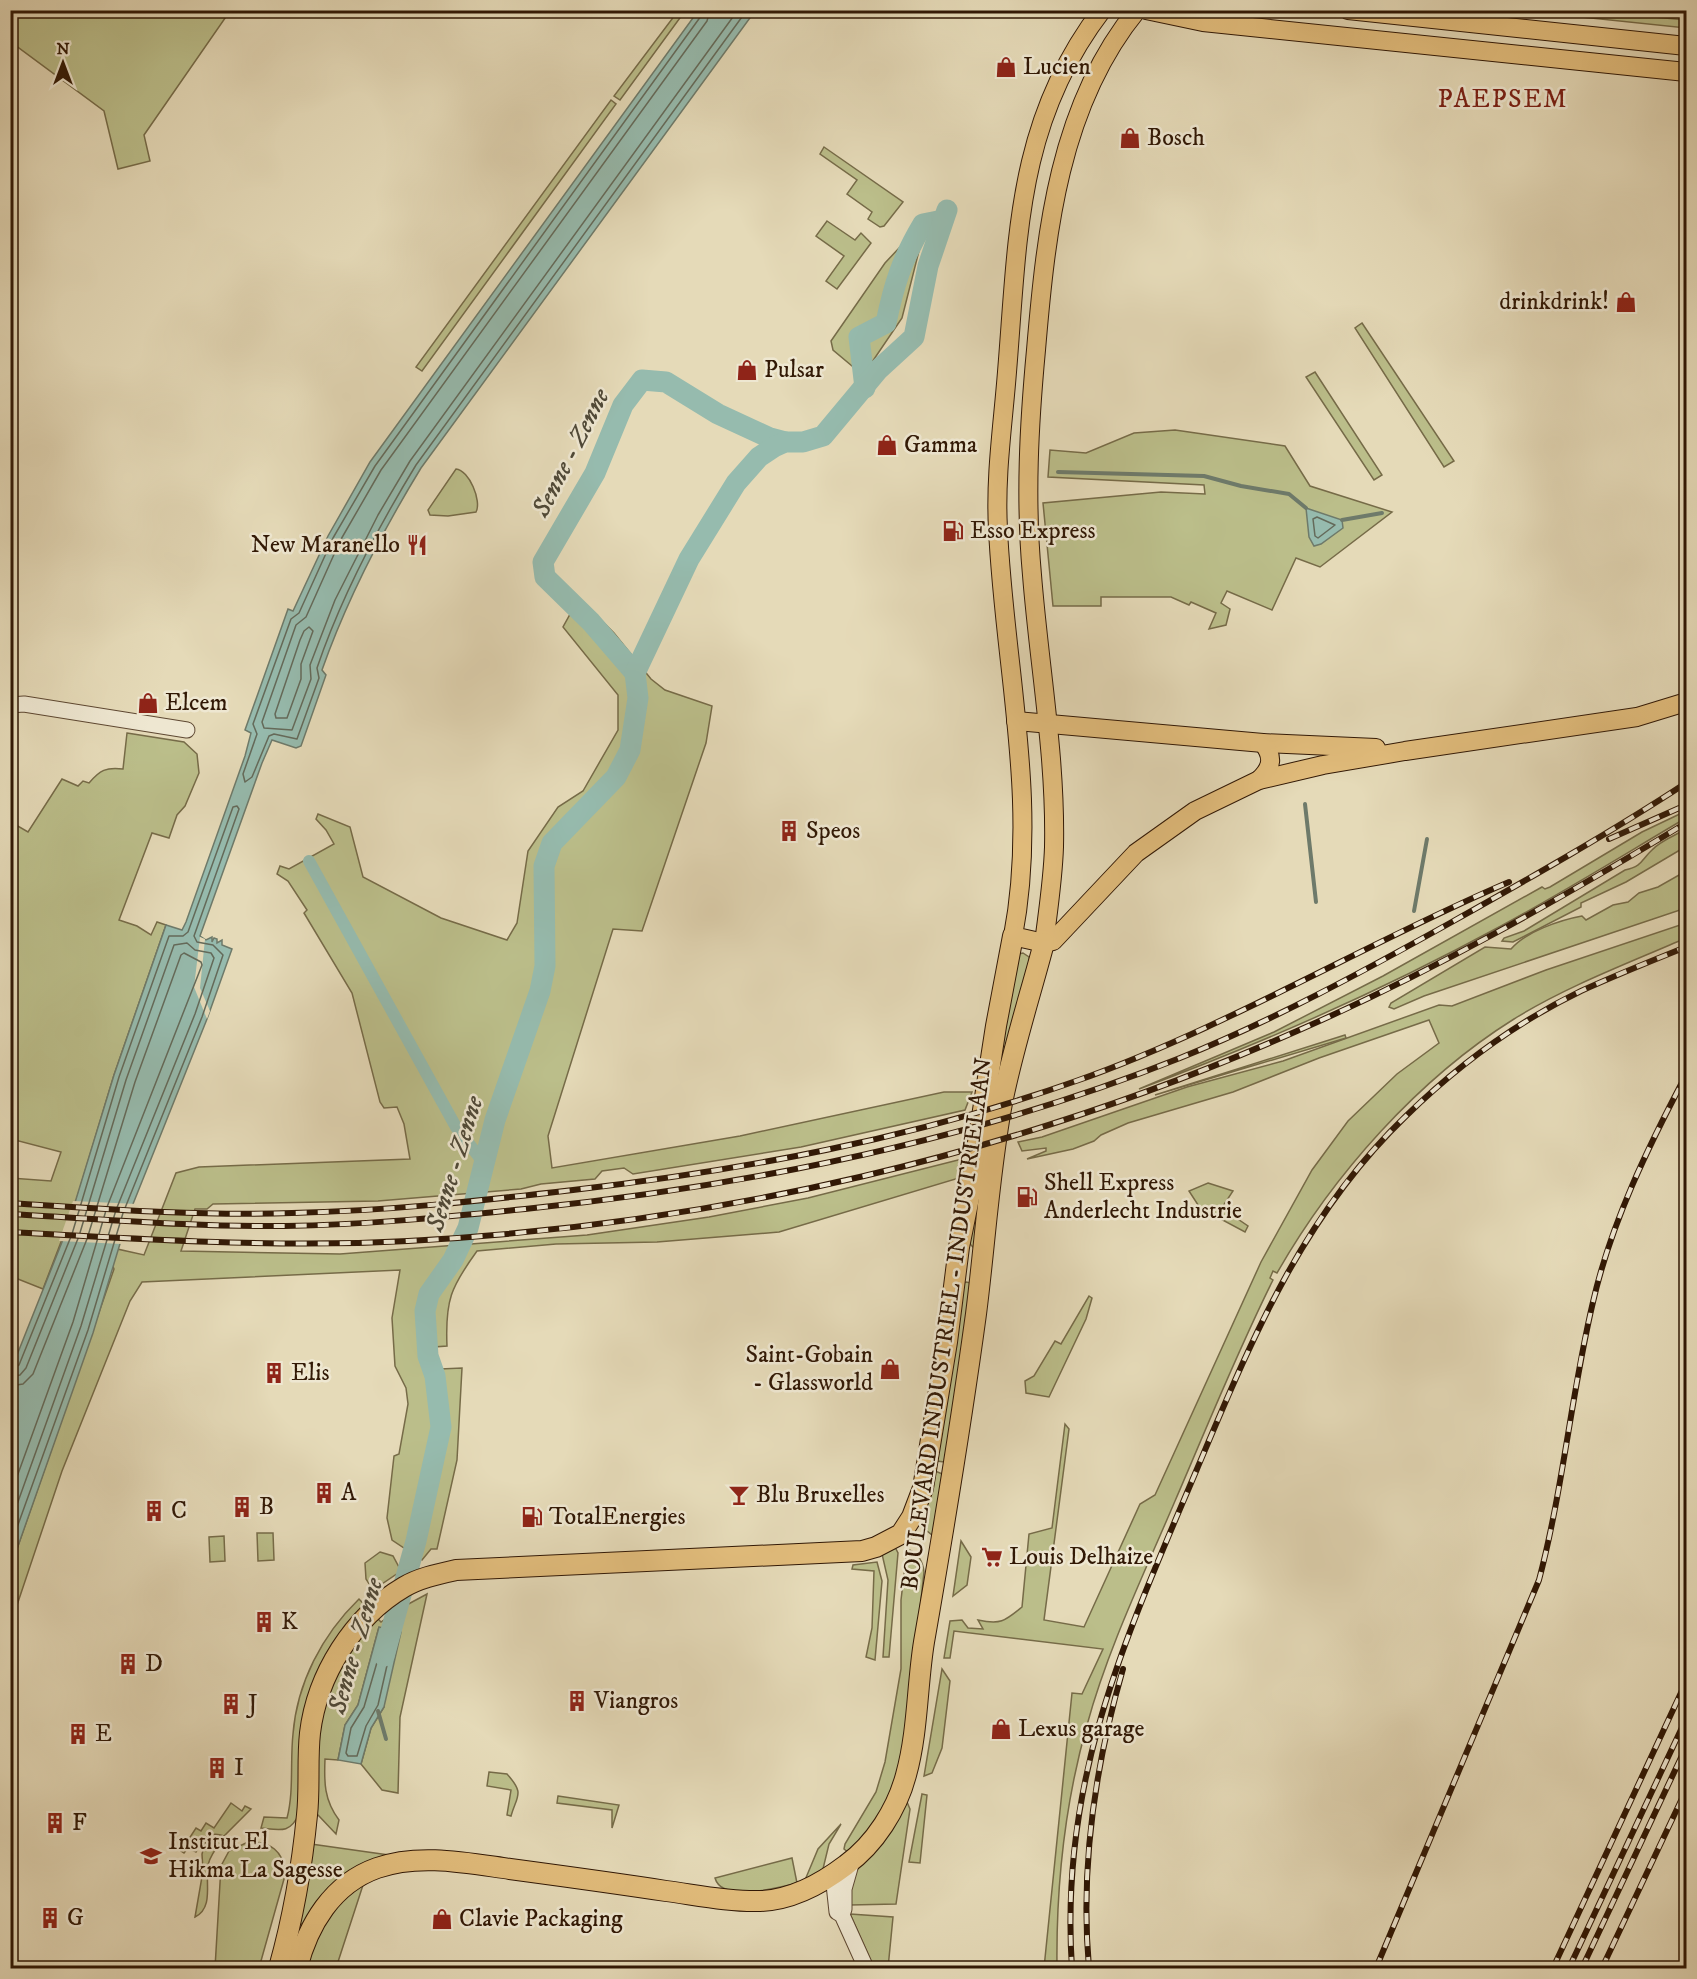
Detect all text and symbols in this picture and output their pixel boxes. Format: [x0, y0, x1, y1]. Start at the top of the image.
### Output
north arrow [33, 33, 93, 93]
text: N [56, 39, 70, 59]
place label: Lucien [1023, 52, 1091, 82]
shop icon: Lucien [994, 55, 1018, 79]
district label: PAEPSEM [1438, 83, 1568, 116]
place label: Bosch [1147, 123, 1205, 153]
shop icon: Bosch [1118, 126, 1142, 150]
place label: drinkdrink! [1499, 287, 1609, 317]
shop icon: drinkdrink! [1614, 290, 1638, 314]
place label: Pulsar [764, 355, 824, 385]
shop icon: Pulsar [735, 358, 759, 382]
water label: Senne - Zenne [524, 382, 618, 524]
place label: Gamma [904, 430, 978, 460]
shop icon: Gamma [875, 433, 899, 457]
place label: Esso Express [970, 516, 1095, 546]
fuel station icon: Esso Express [941, 519, 965, 543]
place label: New Maranello [251, 530, 400, 560]
restaurant icon: New Maranello [405, 533, 429, 557]
place label: Elcem [165, 688, 227, 718]
shop icon: Elcem [136, 691, 160, 715]
place label: Speos [806, 816, 860, 846]
building icon: Speos [777, 819, 801, 843]
street label: BOULEVARD INDUSTRIEL - INDUSTRIELAAN [895, 1056, 999, 1592]
water label: Senne - Zenne [418, 1091, 492, 1237]
place label: Shell Express Anderlecht Industrie [1044, 1168, 1242, 1226]
fuel station icon: Shell Express Anderlecht Industrie [1015, 1185, 1039, 1209]
place label: Saint-Gobain - Glassworld [746, 1340, 873, 1398]
shop icon: Saint-Gobain - Glassworld [878, 1357, 902, 1381]
place label: Elis [291, 1358, 329, 1388]
building icon: Elis [262, 1361, 286, 1385]
place label: A [341, 1478, 357, 1508]
place label: Blu Bruxelles [756, 1480, 884, 1510]
building icon: A [312, 1481, 336, 1505]
bar icon: Blu Bruxelles [727, 1483, 751, 1507]
place label: B [259, 1492, 274, 1522]
building icon: B [230, 1495, 254, 1519]
place label: C [171, 1496, 187, 1526]
building icon: C [142, 1499, 166, 1523]
place label: TotalEnergies [549, 1502, 686, 1532]
fuel station icon: TotalEnergies [520, 1505, 544, 1529]
place label: Louis Delhaize [1009, 1542, 1153, 1572]
supermarket icon: Louis Delhaize [980, 1545, 1004, 1569]
water label: Senne - Zenne [321, 1573, 391, 1719]
place label: K [281, 1607, 298, 1637]
building icon: K [252, 1610, 276, 1634]
place label: D [145, 1649, 163, 1679]
building icon: D [116, 1652, 140, 1676]
place label: Viangros [593, 1686, 678, 1716]
place label: J [246, 1689, 258, 1719]
building icon: Viangros [565, 1689, 589, 1713]
building icon: J [219, 1692, 243, 1716]
place label: Lexus garage [1018, 1714, 1144, 1744]
shop icon: Lexus garage [989, 1717, 1013, 1741]
place label: E [95, 1719, 112, 1749]
building icon: E [66, 1722, 90, 1746]
place label: I [234, 1753, 244, 1783]
building icon: I [205, 1756, 229, 1780]
place label: F [72, 1808, 87, 1838]
building icon: F [43, 1811, 67, 1835]
place label: Institut El Hikma La Sagesse [168, 1827, 343, 1885]
school or university icon: Institut El Hikma La Sagesse [139, 1844, 163, 1868]
place label: G [67, 1903, 84, 1933]
place label: Clavie Packaging [459, 1904, 623, 1934]
building icon: G [38, 1906, 62, 1930]
shop icon: Clavie Packaging [430, 1907, 454, 1931]

